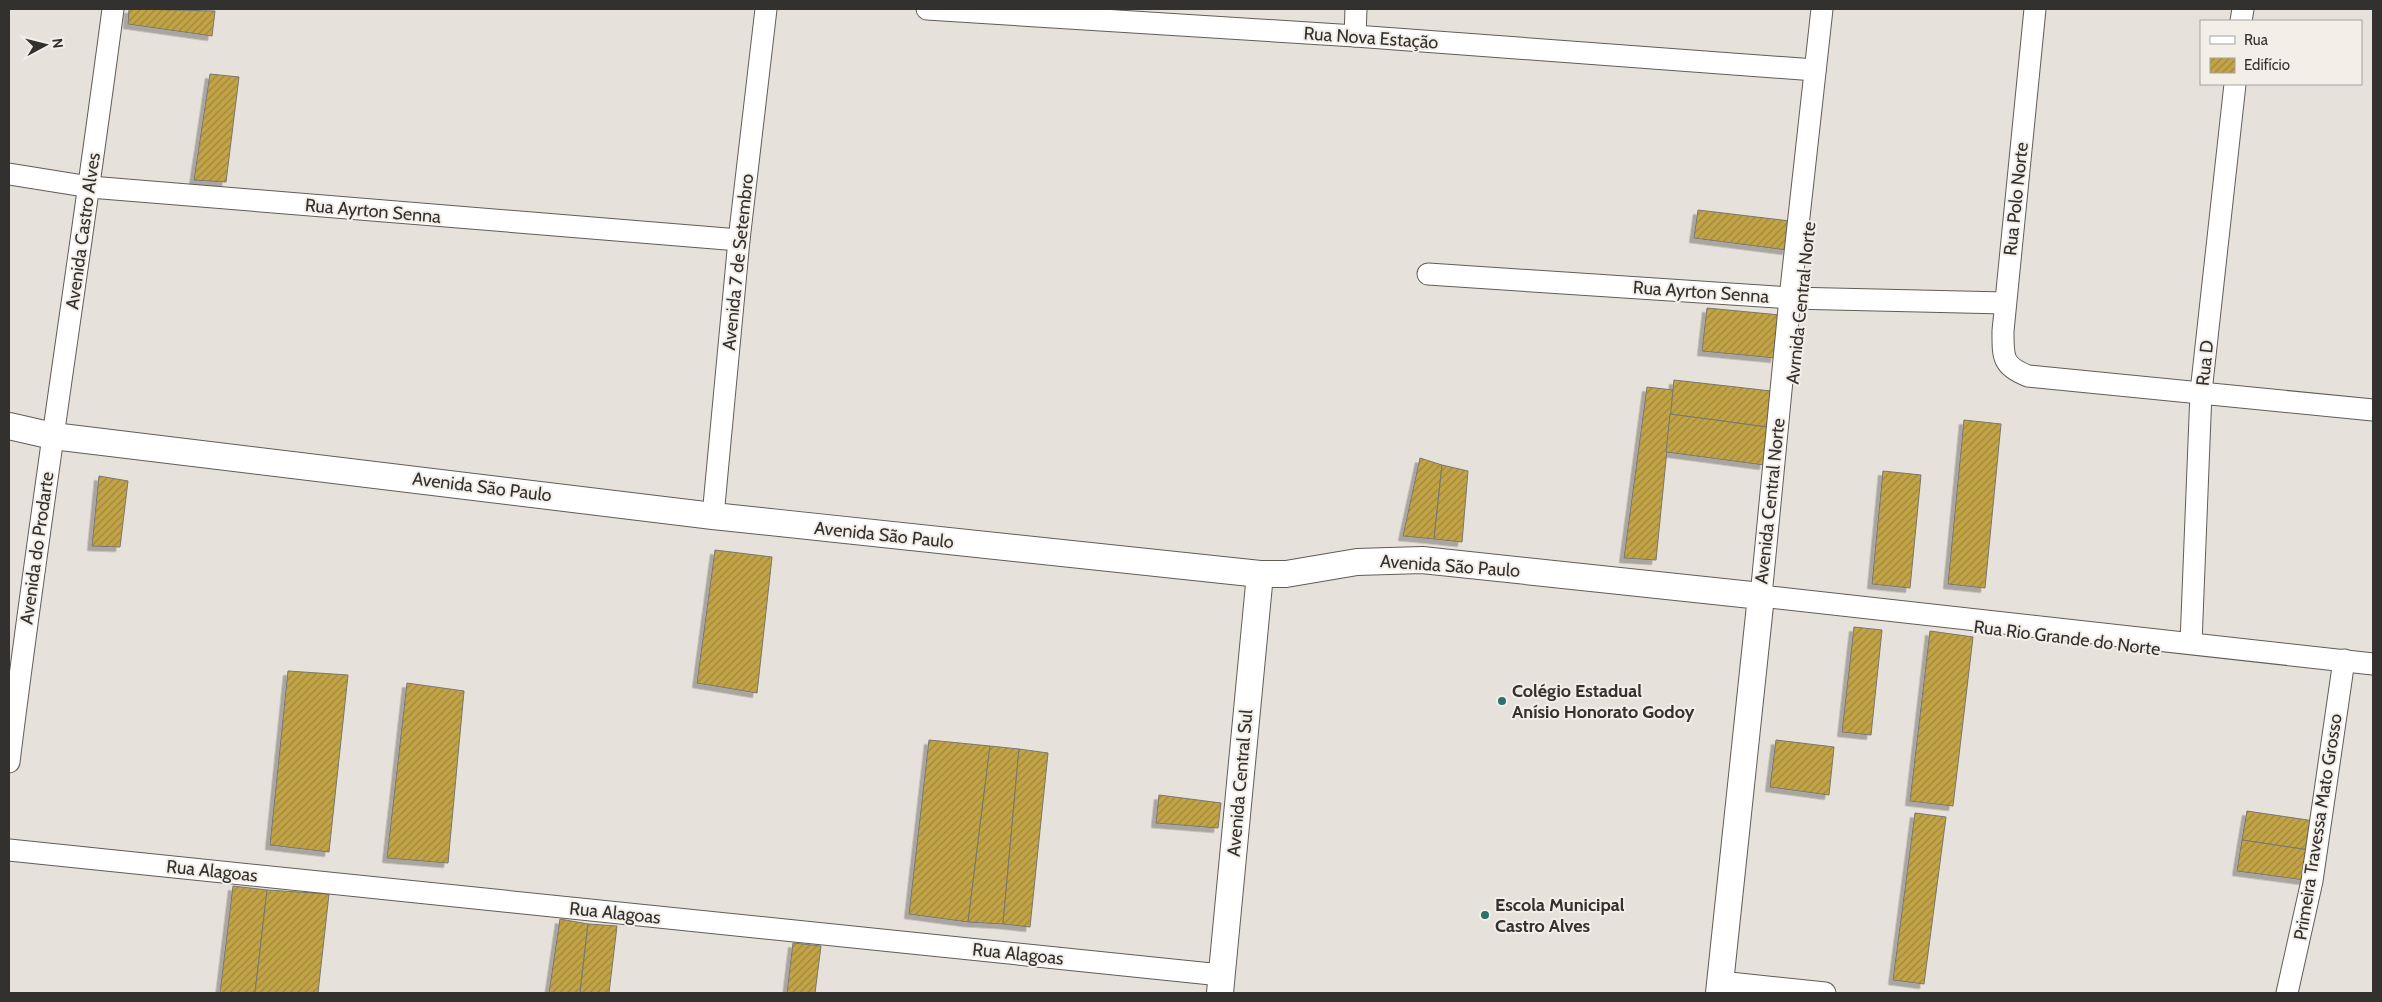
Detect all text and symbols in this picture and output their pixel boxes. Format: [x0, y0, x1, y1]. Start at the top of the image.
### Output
north arrow [20, 20, 70, 70]
legend [2200, 20, 2362, 85]
street label: Rua Nova Estação [1303, 22, 1439, 54]
text: Rua [2244, 31, 2269, 49]
text: N [48, 37, 67, 49]
text: Edifício [2244, 56, 2290, 74]
street label: Rua Polo Norte [1999, 141, 2033, 257]
street label: Avenida Castro Alves [61, 151, 105, 311]
street label: Avenida 7 de Setembro [718, 173, 758, 351]
street label: Rua Ayrton Senna [304, 194, 442, 228]
street label: Avrnida Central Norte [1782, 221, 1820, 385]
street label: Rua Ayrton Senna [1632, 276, 1770, 308]
street label: Rua D [2192, 339, 2218, 387]
street label: Avenida Central Norte [1750, 417, 1790, 585]
street label: Avenida São Paulo [411, 468, 553, 506]
street label: Avenida do Prodarte [15, 470, 59, 626]
street label: Avenida São Paulo [813, 517, 955, 553]
street label: Avenida São Paulo [1379, 550, 1521, 582]
street label: Rua Rio Grande do Norte [1972, 616, 2162, 660]
place label: Colégio Estadual Anísio Honorato Godoy [1512, 680, 1695, 723]
marker: Colégio Estadual Anísio Honorato Godoy [1496, 695, 1508, 707]
street label: Avenida Central Sul [1223, 708, 1257, 857]
street label: Primeira Travessa Mato Grosso [2289, 712, 2347, 942]
street label: Rua Alagoas [165, 855, 259, 887]
place label: Escola Municipal Castro Alves [1495, 894, 1625, 937]
street label: Rua Alagoas [568, 897, 662, 929]
marker: Escola Municipal Castro Alves [1479, 909, 1491, 921]
street label: Rua Alagoas [971, 938, 1065, 970]

